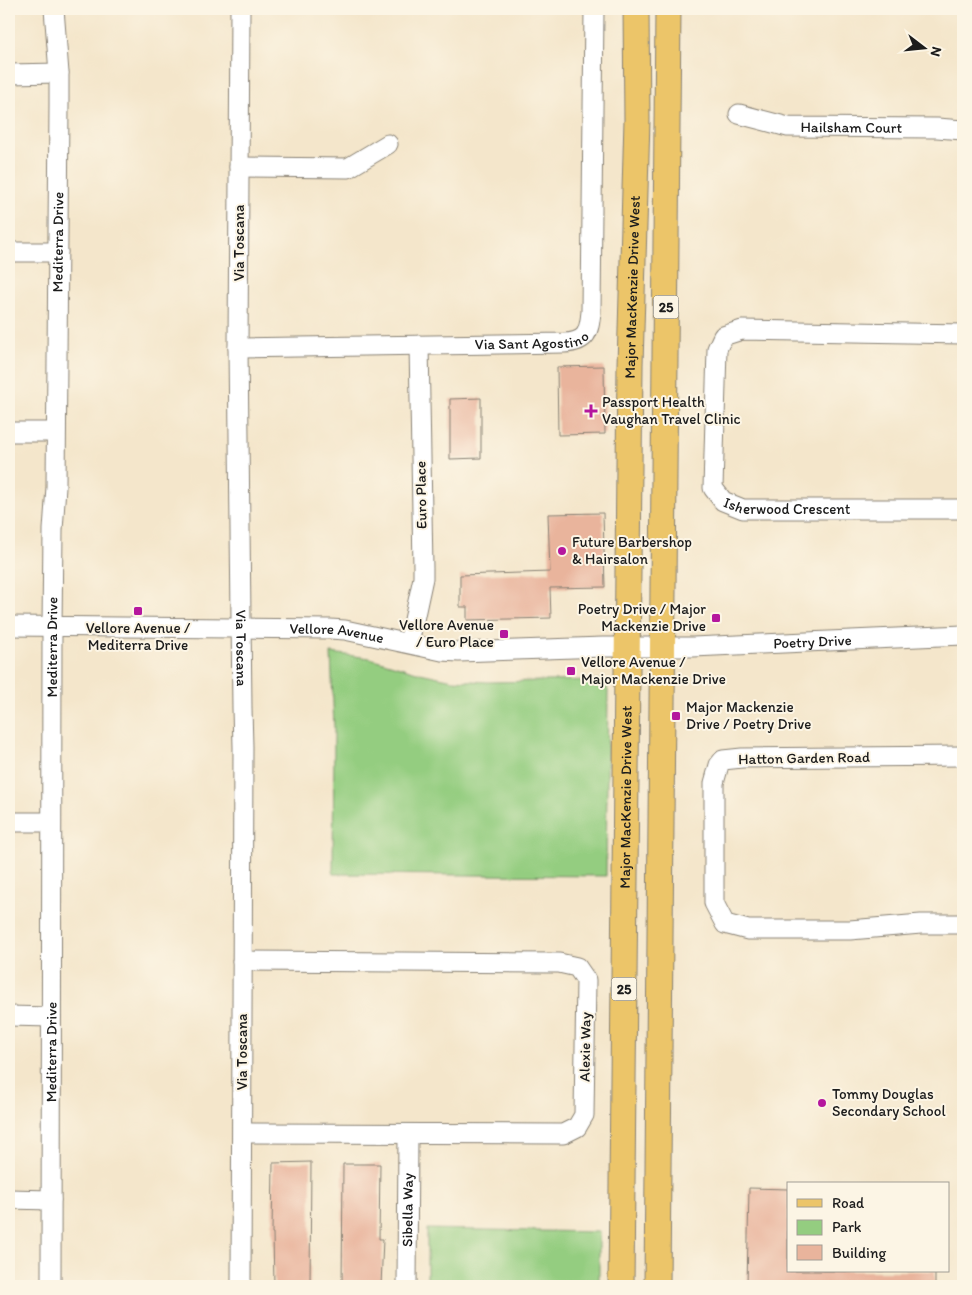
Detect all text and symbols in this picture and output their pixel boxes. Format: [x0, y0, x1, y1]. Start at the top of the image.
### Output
north arrow [900, 22, 950, 72]
text: N [927, 45, 945, 58]
street label: Hailsham Court [800, 118, 903, 137]
street label: Mediterra Drive [49, 192, 67, 293]
street label: Major MacKenzie Drive West [621, 195, 644, 379]
street label: Via Toscana [230, 204, 248, 281]
road number: 25 [654, 296, 678, 318]
street label: Via Sant Agostino [475, 327, 593, 353]
place label: Passport Health Vaughan Travel Clinic [602, 393, 741, 428]
marker: Passport Health Vaughan Travel Clinic [584, 404, 598, 418]
street label: Euro Place [411, 461, 431, 529]
street label: Isherwood Crescent [721, 493, 851, 518]
place label: Future Barbershop & Hairsalon [572, 533, 692, 568]
marker: Future Barbershop & Hairsalon [556, 545, 568, 557]
street label: Mediterra Drive [43, 597, 61, 697]
place label: Poetry Drive / Major Mackenzie Drive [578, 600, 706, 635]
marker: Vellore Avenue / Mediterra Drive [132, 605, 144, 617]
street label: Via Toscana [232, 609, 251, 687]
marker: Poetry Drive / Major Mackenzie Drive [710, 612, 722, 624]
place label: Vellore Avenue / Euro Place [399, 616, 494, 651]
place label: Vellore Avenue / Mediterra Drive [86, 619, 191, 654]
street label: Vellore Avenue [289, 620, 385, 647]
marker: Vellore Avenue / Euro Place [498, 628, 510, 640]
street label: Poetry Drive [773, 631, 852, 652]
place label: Vellore Avenue / Major Mackenzie Drive [581, 653, 726, 688]
marker: Vellore Avenue / Major Mackenzie Drive [565, 665, 577, 677]
place label: Major Mackenzie Drive / Poetry Drive [686, 698, 811, 733]
street label: Major MacKenzie Drive West [616, 705, 636, 889]
marker: Major Mackenzie Drive / Poetry Drive [670, 710, 682, 722]
street label: Hatton Garden Road [738, 748, 870, 768]
road number: 25 [612, 978, 636, 1001]
street label: Mediterra Drive [42, 1002, 60, 1102]
street label: Alexie Way [575, 1012, 595, 1082]
street label: Via Toscana [233, 1013, 251, 1090]
place label: Tommy Douglas Secondary School [832, 1085, 946, 1120]
marker: Tommy Douglas Secondary School [816, 1097, 828, 1109]
street label: Sibella Way [398, 1173, 417, 1247]
legend [787, 1182, 950, 1272]
text: Road [832, 1194, 865, 1212]
text: Park [832, 1218, 862, 1236]
text: Building [832, 1244, 886, 1262]

